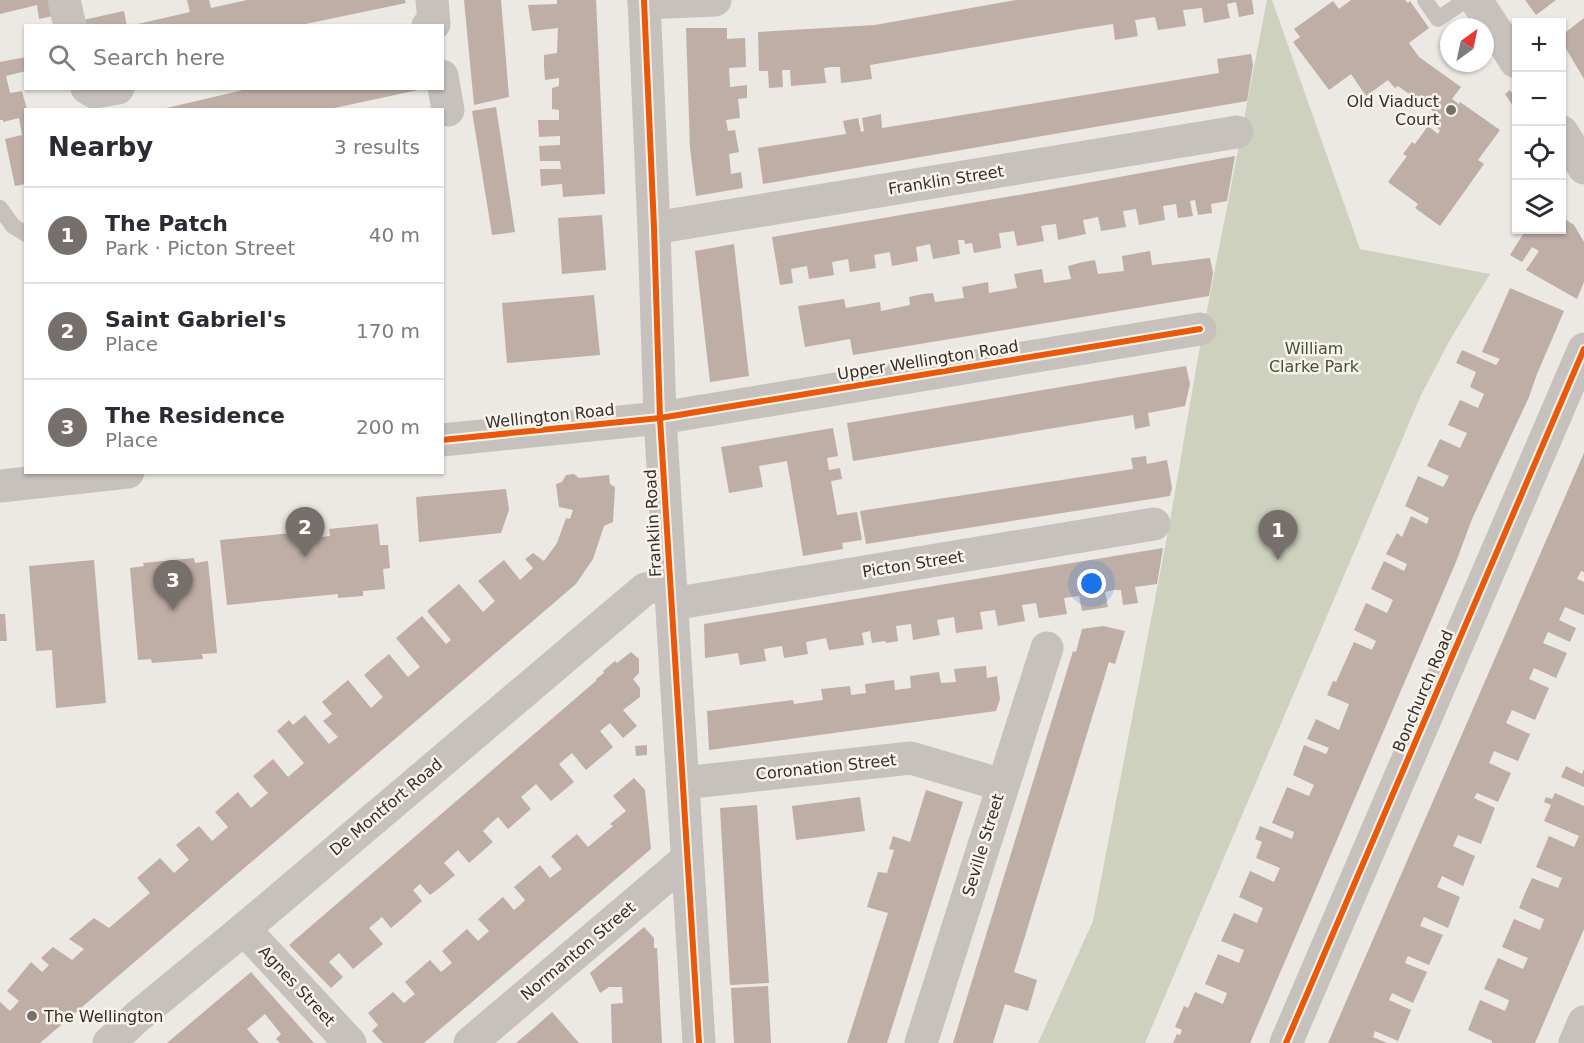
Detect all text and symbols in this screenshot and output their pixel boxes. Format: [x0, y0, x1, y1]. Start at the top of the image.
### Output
north arrow [1440, 18, 1494, 72]
map controls [1512, 18, 1566, 234]
button: + [1512, 18, 1566, 72]
search box [24, 24, 444, 90]
icon: search [45, 41, 78, 74]
text: Search here [93, 45, 225, 70]
button: − [1512, 72, 1566, 126]
place label: Old Viaduct Court [1347, 92, 1439, 129]
marker: Old Viaduct Court [1444, 103, 1458, 117]
button: locate [1512, 126, 1566, 180]
text: Nearby [48, 132, 153, 162]
text: 3 results [334, 135, 420, 159]
street label: Franklin Street [887, 161, 1005, 199]
button: layers [1512, 180, 1566, 234]
text: The Patch [105, 211, 228, 236]
text: 1 [61, 223, 74, 247]
text: 40 m [369, 223, 420, 247]
text: Park · Picton Street [105, 236, 295, 260]
text: Saint Gabriel's [105, 307, 286, 332]
text: 2 [61, 319, 74, 343]
text: 170 m [356, 319, 420, 343]
text: Place [105, 332, 158, 356]
street label: Upper Wellington Road [836, 336, 1020, 384]
park label: William Clarke Park [1269, 339, 1360, 376]
street label: Wellington Road [484, 400, 616, 432]
text: The Residence [105, 403, 285, 428]
text: 3 [61, 415, 74, 439]
text: 200 m [356, 415, 420, 439]
text: Place [105, 428, 158, 452]
street label: Franklin Road [641, 469, 665, 577]
pin: 2 [286, 508, 324, 557]
pin: 1 [1258, 510, 1298, 560]
street label: Picton Street [861, 547, 965, 581]
pin: 3 [154, 560, 192, 610]
your location [1077, 569, 1106, 598]
street label: Bonchurch Road [1389, 627, 1457, 755]
street label: Coronation Street [755, 750, 897, 784]
street label: De Montfort Road [326, 754, 446, 860]
street label: Seville Street [958, 791, 1008, 899]
street label: Normanton Street [517, 898, 639, 1004]
street label: Agnes Street [255, 942, 339, 1030]
place label: The Wellington [43, 1007, 163, 1026]
marker: The Wellington [25, 1009, 39, 1023]

